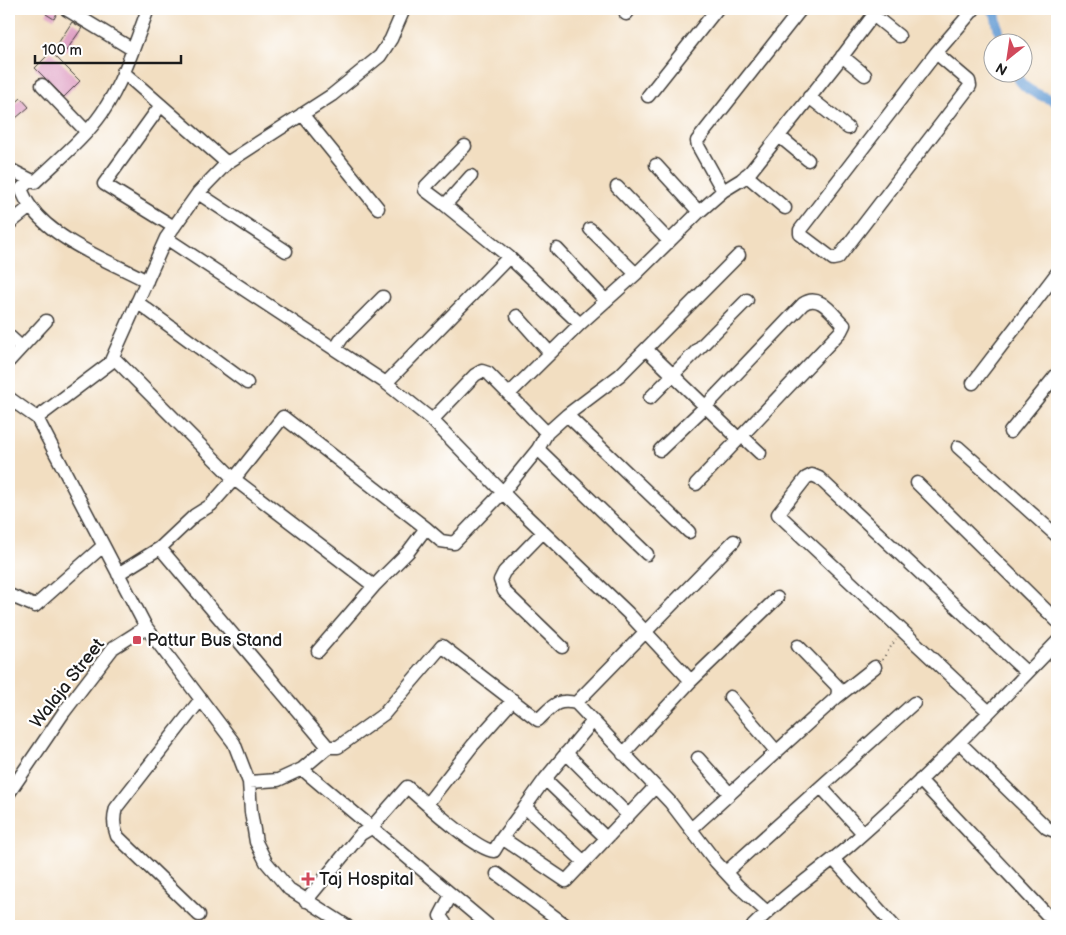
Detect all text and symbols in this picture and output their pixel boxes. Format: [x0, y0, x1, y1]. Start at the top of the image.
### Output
scale bar [35, 32, 181, 64]
north arrow [984, 32, 1034, 82]
text: 100 m [42, 41, 82, 60]
text: N [993, 59, 1011, 79]
place label: Pattur Bus Stand [147, 630, 282, 651]
street label: Walaja Street [26, 634, 109, 732]
marker: Pattur Bus Stand [131, 634, 143, 646]
place label: Taj Hospital [319, 869, 413, 890]
marker: Taj Hospital [301, 872, 315, 886]

